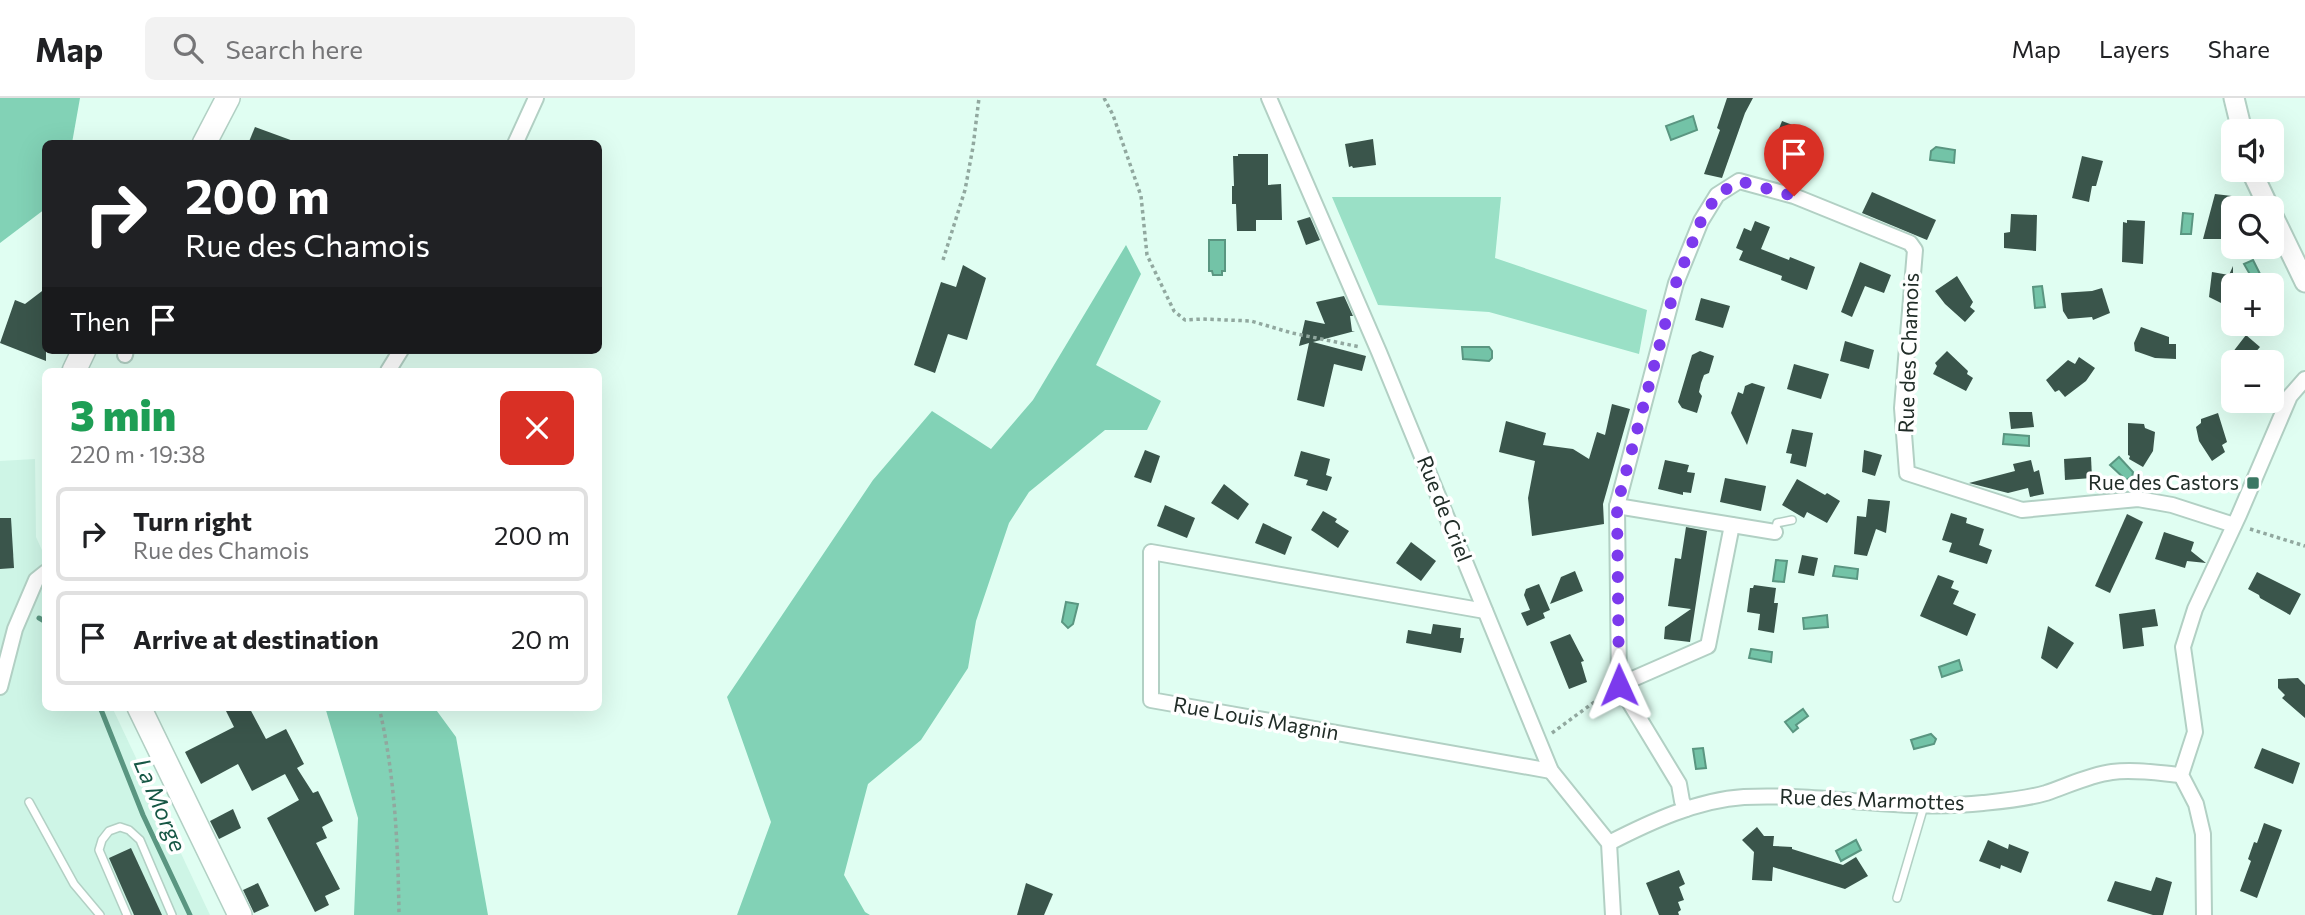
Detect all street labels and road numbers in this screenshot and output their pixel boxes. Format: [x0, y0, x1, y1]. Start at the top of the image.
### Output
street label: Rue des Chamois [1892, 272, 1923, 434]
street label: Rue de Criel [1413, 452, 1478, 565]
street label: Rue Louis Magnin [1171, 691, 1341, 744]
street label: Rue des Marmottes [1779, 783, 1965, 814]

